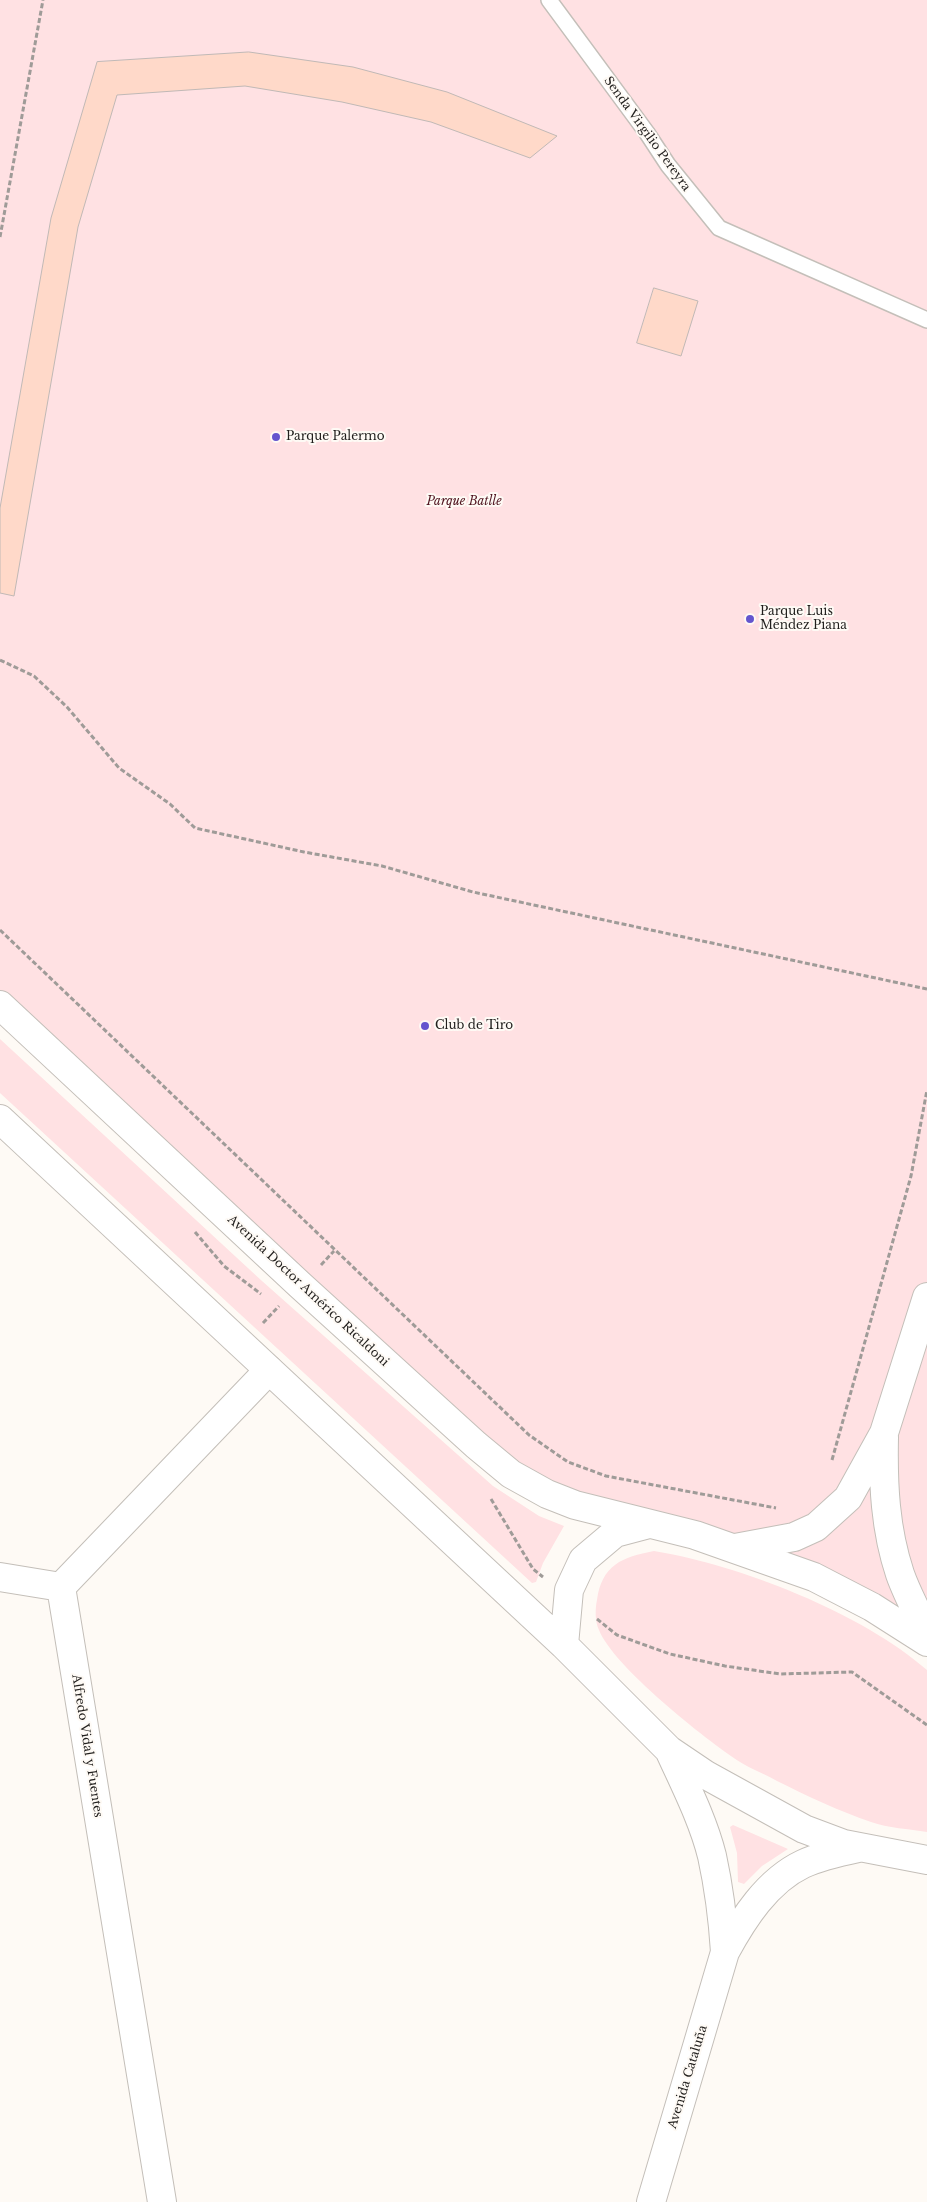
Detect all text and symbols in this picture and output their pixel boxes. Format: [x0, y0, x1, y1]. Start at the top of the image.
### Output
street label: Senda Virgilio Pereyra [601, 74, 693, 194]
place label: Parque Palermo [286, 430, 385, 444]
marker: Parque Palermo [270, 431, 282, 443]
park label: Parque Batlle [426, 495, 502, 509]
place label: Parque Luis Méndez Piana [760, 605, 847, 633]
marker: Parque Luis Méndez Piana [744, 613, 756, 625]
place label: Club de Tiro [435, 1019, 513, 1033]
marker: Club de Tiro [419, 1020, 431, 1032]
street label: Avenida Doctor Américo Ricaldoni [225, 1212, 391, 1370]
street label: Alfredo Vidal y Fuentes [69, 1673, 105, 1819]
street label: Avenida Cataluña [665, 2024, 711, 2130]

